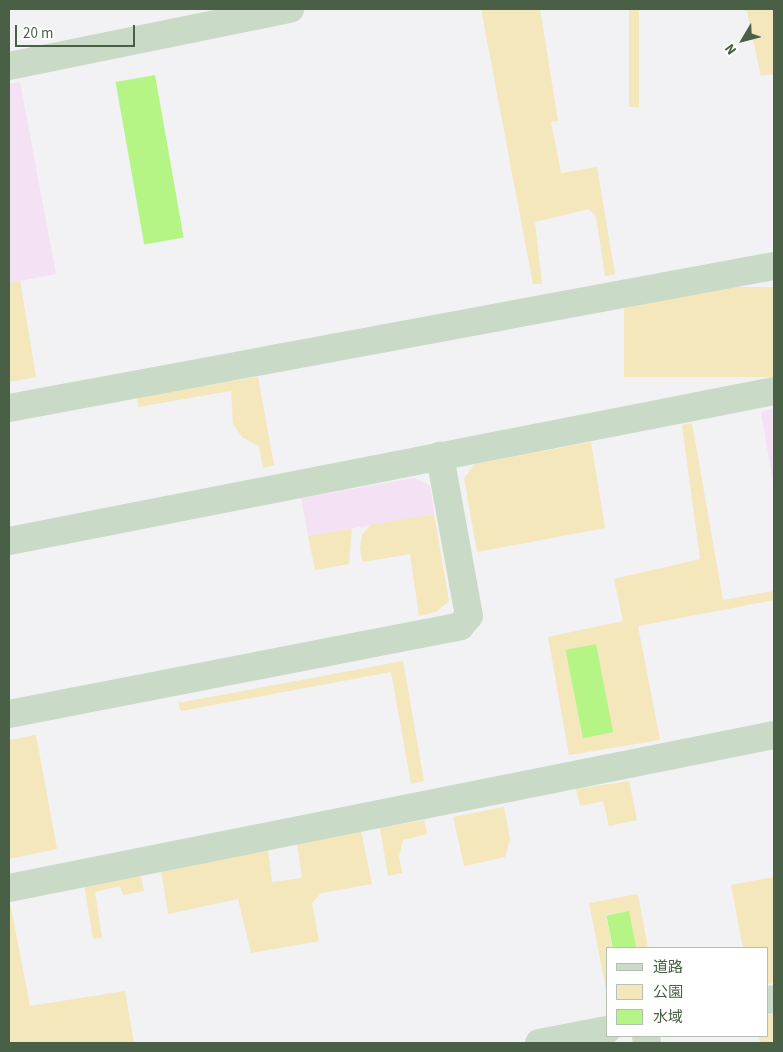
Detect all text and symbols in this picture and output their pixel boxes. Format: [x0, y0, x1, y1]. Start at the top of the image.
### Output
scale bar [18, 15, 138, 47]
north arrow [718, 15, 768, 65]
text: 20 m [23, 23, 53, 44]
text: N [720, 39, 742, 59]
legend [606, 947, 768, 1037]
text: 道路 [653, 957, 683, 978]
text: 公園 [653, 982, 683, 1003]
text: 水域 [653, 1007, 683, 1028]

